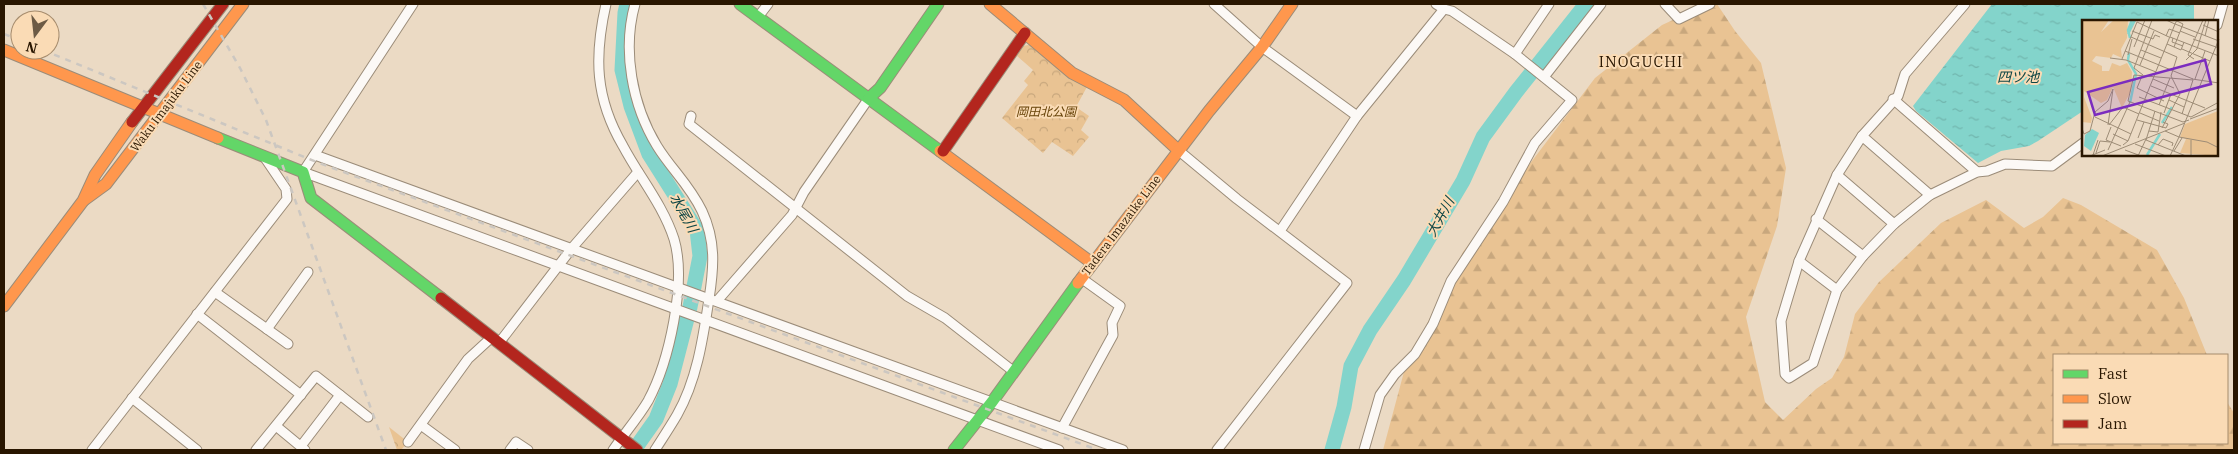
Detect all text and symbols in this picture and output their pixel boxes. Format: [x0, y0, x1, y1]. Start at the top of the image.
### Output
north arrow [10, 10, 60, 60]
inset map [2082, 20, 2218, 156]
text: N [24, 37, 39, 58]
district label: INOGUCHI [1599, 52, 1683, 71]
street label: Waku Imajuku Line [127, 58, 205, 154]
water label: 四ツ池 [1997, 68, 2041, 86]
park label: 岡田北公園 [1016, 104, 1078, 119]
street label: Tadera Imazaike Line [1078, 172, 1164, 278]
water label: 水尾川 [666, 190, 703, 237]
water label: 大井川 [1422, 193, 1459, 240]
legend [2053, 354, 2228, 444]
text: Fast [2098, 364, 2128, 383]
text: Slow [2098, 389, 2132, 408]
text: Jam [2098, 414, 2127, 433]

